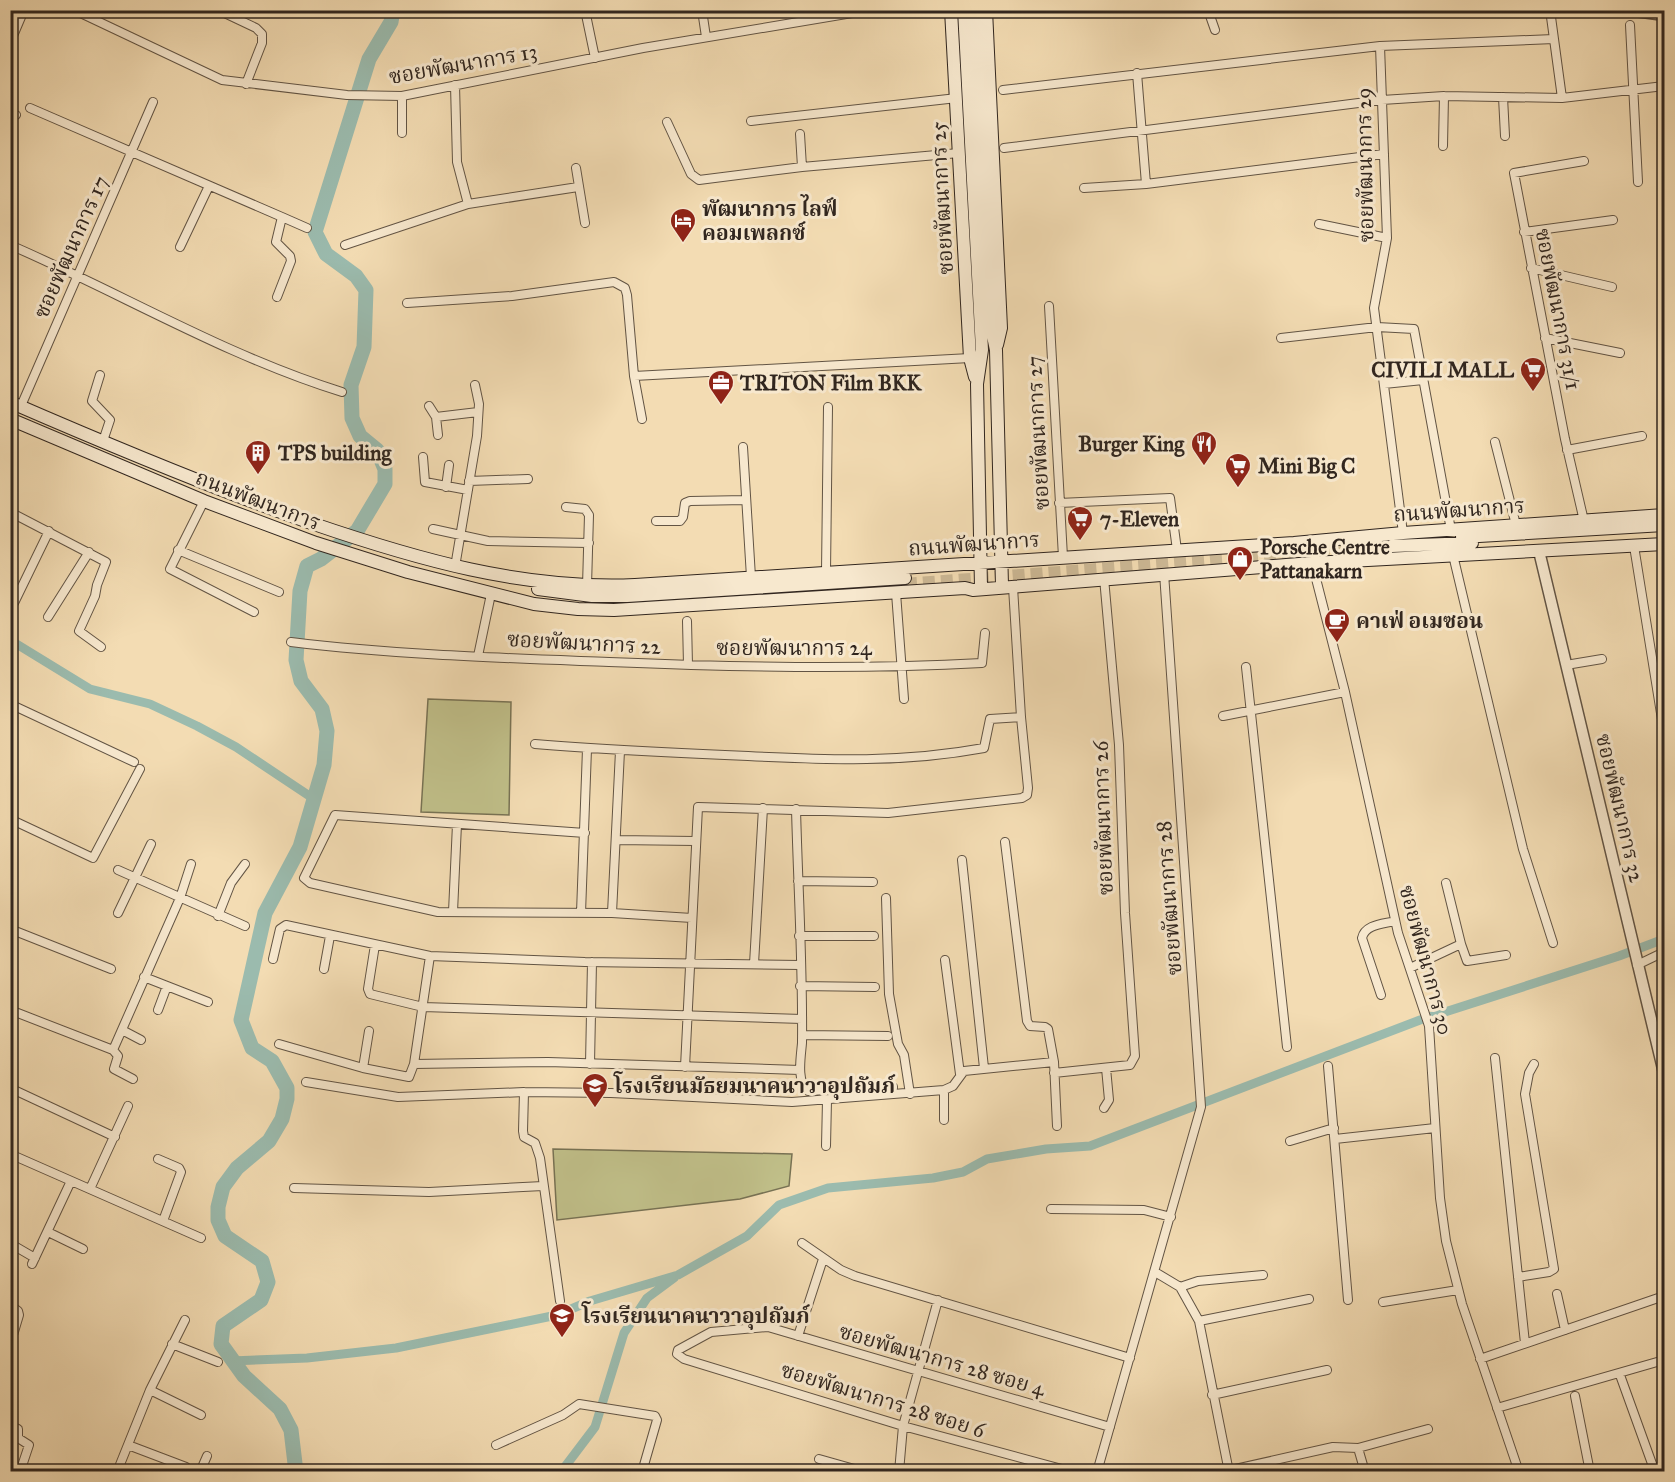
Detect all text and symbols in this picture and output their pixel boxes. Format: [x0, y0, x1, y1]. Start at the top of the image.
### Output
street label: ซอยพัฒนาการ 13 [387, 38, 539, 90]
street label: ซอยพัฒนาการ 29 [1351, 87, 1379, 243]
street label: ซอยพัฒนาการ 25 [925, 121, 959, 275]
street label: ซอยพัฒนาการ 17 [28, 172, 114, 322]
place label: พัฒนาการ ไลฟ์ คอมเพลกซ์ [702, 194, 837, 246]
hotel icon: พัฒนาการ ไลฟ์ คอมเพลกซ์ [668, 206, 698, 244]
street label: ซอยพัฒนาการ 31/1 [1530, 226, 1586, 392]
street label: ซอยพัฒนาการ 27 [1021, 355, 1055, 511]
supermarket icon: CIVILI MALL [1518, 355, 1548, 393]
place label: CIVILI MALL [1371, 357, 1514, 383]
office icon: TRITON Film BKK [706, 368, 736, 406]
place label: TRITON Film BKK [739, 370, 923, 396]
restaurant icon: Burger King [1189, 429, 1219, 467]
place label: Burger King [1078, 431, 1185, 457]
building icon: TPS building [243, 438, 273, 476]
place label: TPS building [277, 440, 392, 466]
supermarket icon: Mini Big C [1223, 451, 1253, 489]
place label: Mini Big C [1258, 453, 1355, 479]
street label: ถนนพัฒนาการ [192, 464, 324, 536]
street label: ถนนพัฒนาการ [1392, 492, 1526, 528]
supermarket icon: 7-Eleven [1065, 504, 1095, 542]
place label: 7-Eleven [1100, 506, 1180, 532]
street label: ถนนพัฒนาการ [907, 526, 1041, 562]
place label: Porsche Centre Pattanakarn [1260, 534, 1390, 584]
shop icon: Porsche Centre Pattanakarn [1225, 544, 1255, 582]
cafe icon: คาเฟ่ อเมซอน [1322, 606, 1352, 644]
place label: คาเฟ่ อเมซอน [1356, 608, 1483, 634]
street label: ซอยพัฒนาการ 22 [506, 626, 662, 660]
street label: ซอยพัฒนาการ 24 [716, 635, 873, 661]
street label: ซอยพัฒนาการ 32 [1590, 731, 1650, 886]
street label: ซอยพัฒนาการ 26 [1087, 739, 1119, 896]
street label: ซอยพัฒนาการ 28 [1151, 820, 1187, 976]
street label: ซอยพัฒนาการ 30 [1394, 882, 1458, 1038]
school or university icon: โรงเรียนมัธยมนาคนาวาอุปถัมภ์ [580, 1071, 610, 1109]
place label: โรงเรียนมัธยมนาคนาวาอุปถัมภ์ [613, 1071, 896, 1100]
school or university icon: โรงเรียนนาคนาวาอุปถัมภ์ [547, 1301, 577, 1339]
place label: โรงเรียนนาคนาวาอุปถัมภ์ [581, 1301, 810, 1330]
street label: ซอยพัฒนาการ 28 ซอย 4 [836, 1318, 1049, 1402]
street label: ซอยพัฒนาการ 28 ซอย 6 [778, 1357, 989, 1444]

